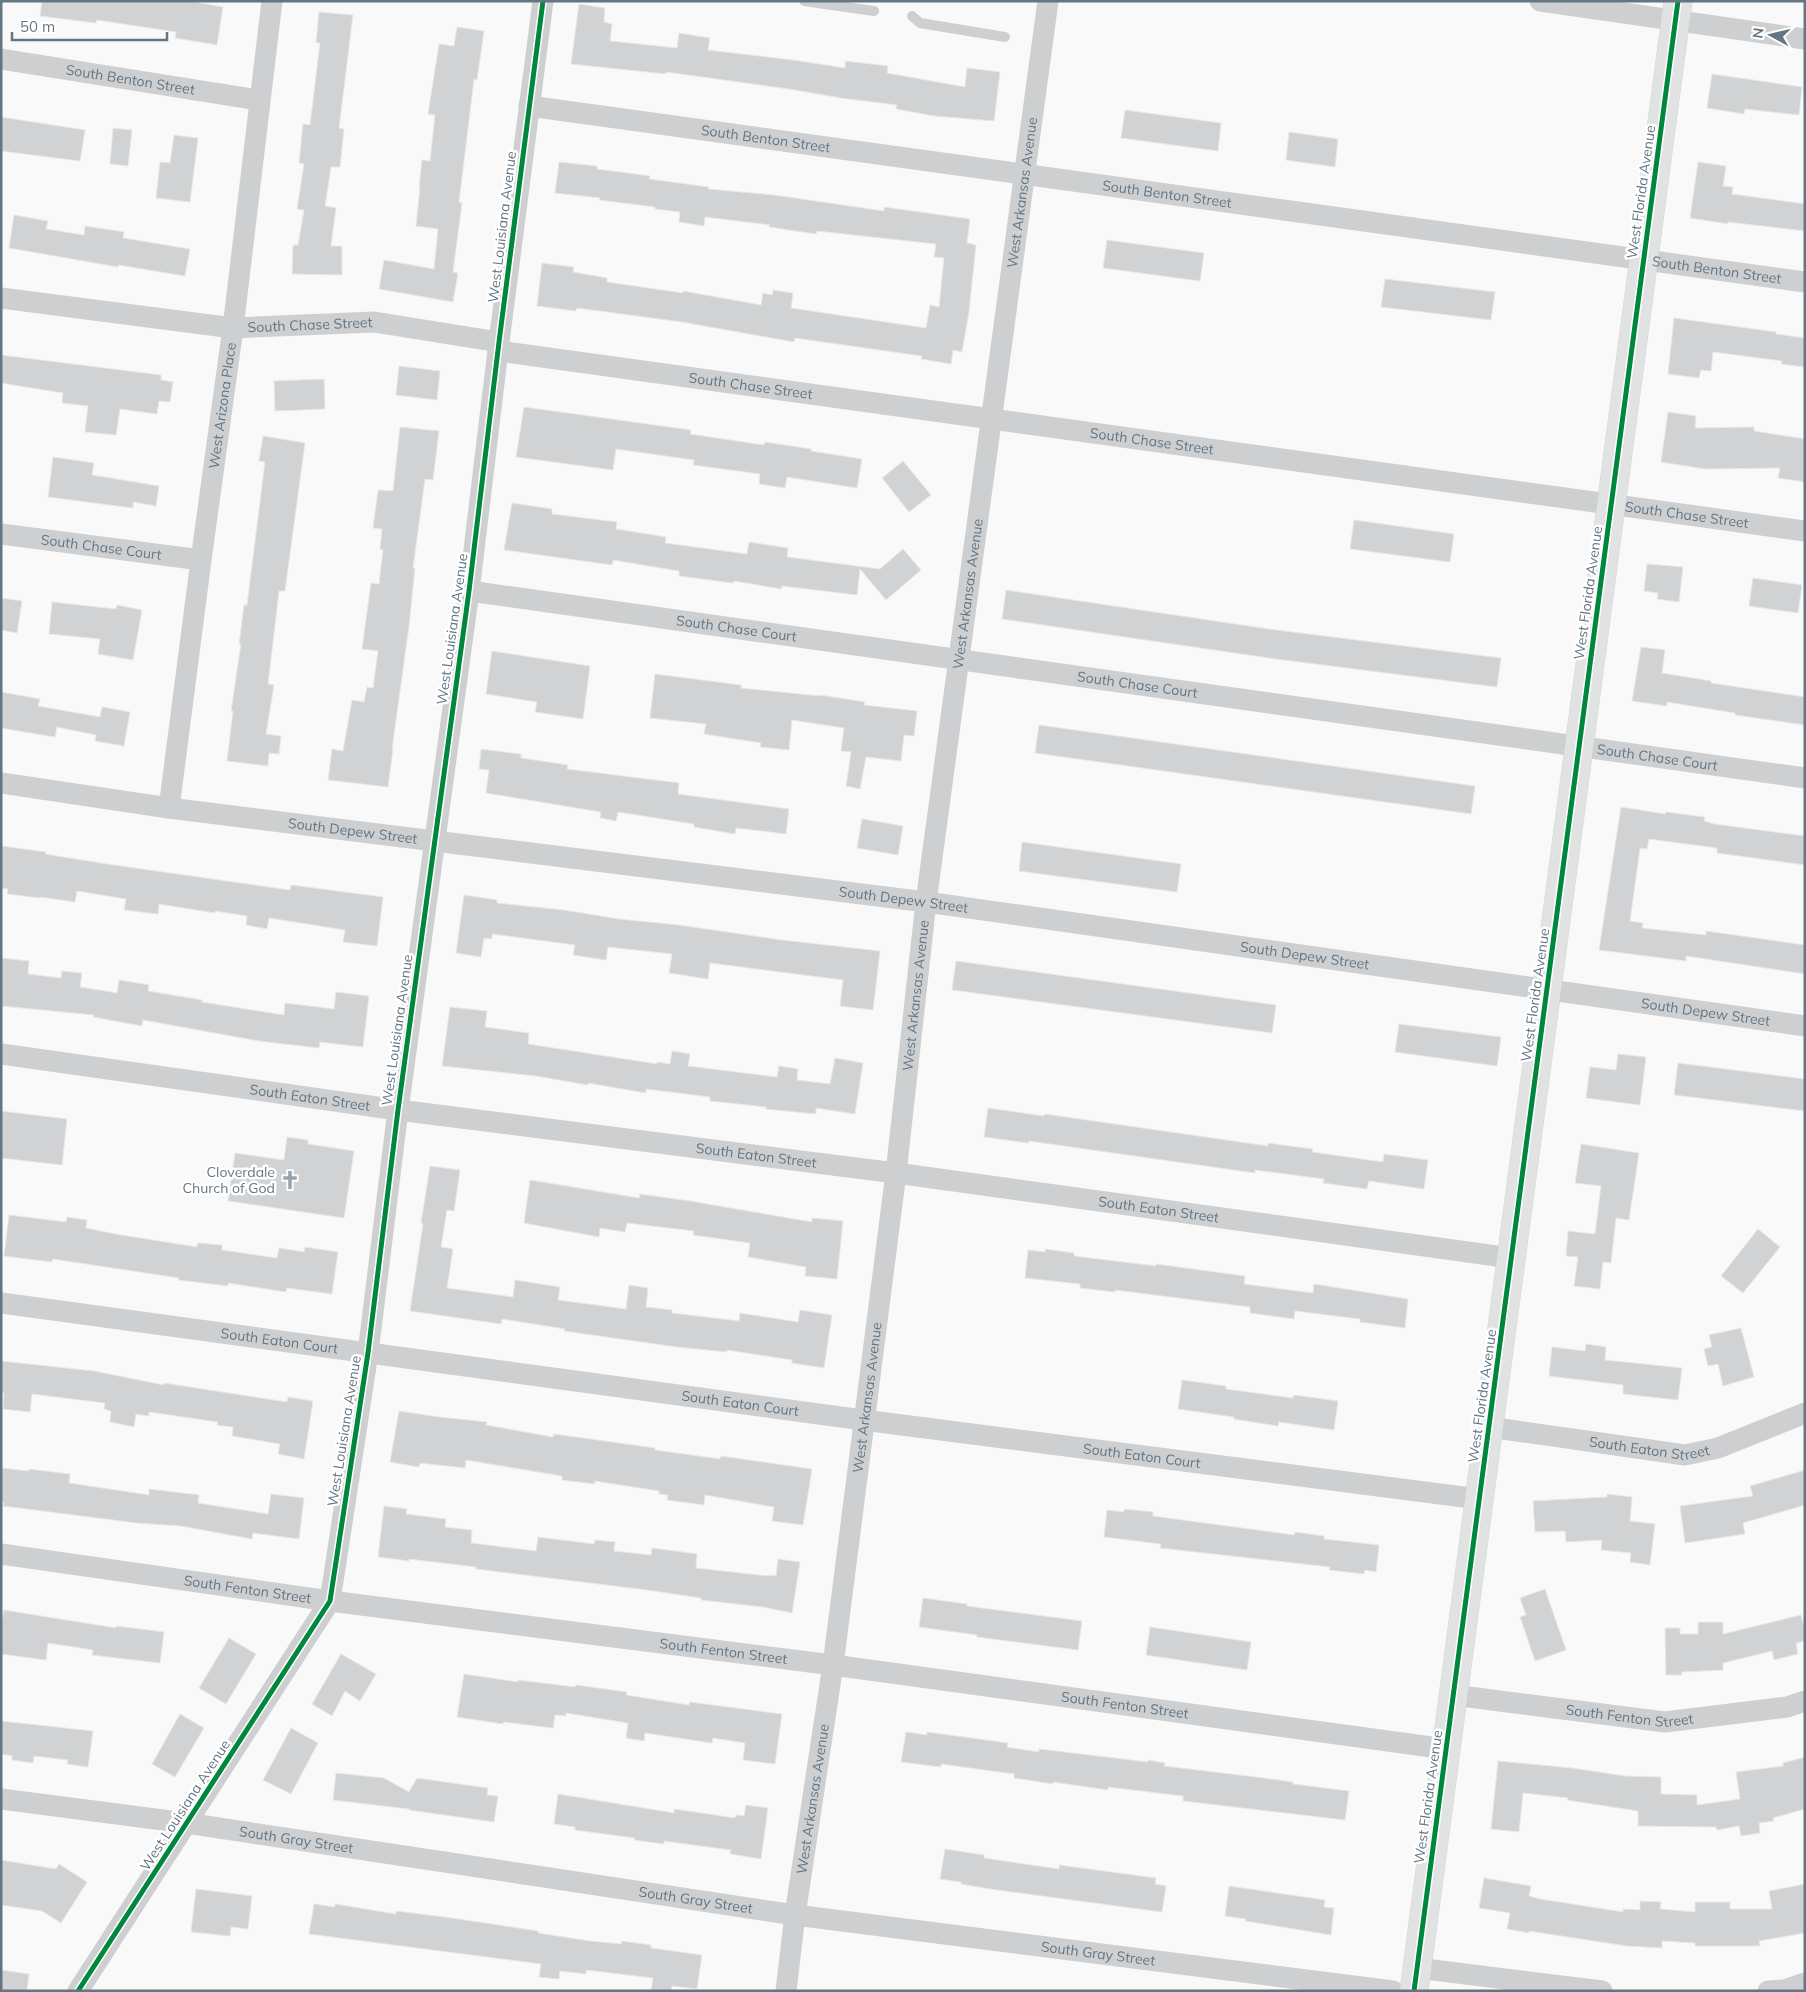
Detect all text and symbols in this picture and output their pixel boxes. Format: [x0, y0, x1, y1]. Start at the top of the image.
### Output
scale bar [12, 10, 168, 42]
north arrow [1746, 10, 1796, 60]
text: 50 m [20, 17, 55, 36]
text: N [1748, 27, 1768, 40]
street label: South Benton Street [65, 60, 196, 99]
street label: West Arkansas Avenue [1003, 116, 1041, 269]
street label: South Benton Street [700, 121, 832, 156]
street label: West Florida Avenue [1623, 124, 1659, 260]
street label: West Louisiana Avenue [484, 150, 520, 304]
street label: South Benton Street [1101, 176, 1233, 212]
street label: South Benton Street [1651, 252, 1783, 288]
street label: South Chase Street [247, 313, 373, 336]
street label: West Arizona Place [205, 341, 240, 470]
street label: South Chase Street [688, 368, 814, 403]
street label: South Chase Street [1089, 424, 1215, 458]
street label: South Chase Street [1624, 497, 1750, 532]
street label: West Arkansas Avenue [949, 517, 987, 670]
street label: West Florida Avenue [1570, 525, 1606, 661]
street label: South Chase Court [40, 530, 163, 564]
street label: West Louisiana Avenue [432, 552, 472, 706]
street label: South Chase Court [675, 611, 798, 646]
street label: South Chase Court [1076, 667, 1199, 702]
street label: South Chase Court [1596, 740, 1719, 775]
street label: South Depew Street [287, 814, 419, 848]
street label: South Depew Street [838, 882, 969, 917]
street label: West Arkansas Avenue [898, 919, 933, 1072]
street label: West Florida Avenue [1517, 927, 1553, 1063]
street label: South Depew Street [1239, 937, 1370, 973]
street label: West Louisiana Avenue [377, 953, 417, 1107]
street label: South Depew Street [1640, 994, 1771, 1030]
street label: South Eaton Street [248, 1080, 372, 1115]
street label: South Eaton Street [695, 1139, 818, 1172]
place label: Cloverdale Church of God [182, 1163, 275, 1197]
church icon: Cloverdale Church of God [279, 1169, 301, 1191]
street label: South Eaton Street [1097, 1192, 1220, 1227]
street label: West Arkansas Avenue [849, 1321, 886, 1474]
street label: South Eaton Court [220, 1324, 339, 1358]
street label: West Florida Avenue [1464, 1328, 1500, 1464]
street label: West Louisiana Avenue [323, 1354, 365, 1508]
street label: South Eaton Court [680, 1386, 800, 1420]
street label: South Eaton Street [1588, 1432, 1711, 1464]
street label: South Eaton Court [1082, 1439, 1202, 1472]
street label: South Fenton Street [183, 1571, 312, 1607]
street label: South Fenton Street [659, 1634, 788, 1668]
street label: South Fenton Street [1060, 1687, 1190, 1723]
street label: South Fenton Street [1565, 1700, 1695, 1731]
street label: West Arkansas Avenue [792, 1722, 833, 1875]
street label: West Florida Avenue [1410, 1729, 1446, 1865]
street label: West Louisiana Avenue [136, 1736, 234, 1874]
street label: South Gray Street [238, 1822, 355, 1857]
street label: South Gray Street [637, 1883, 754, 1917]
street label: South Gray Street [1040, 1937, 1156, 1970]

